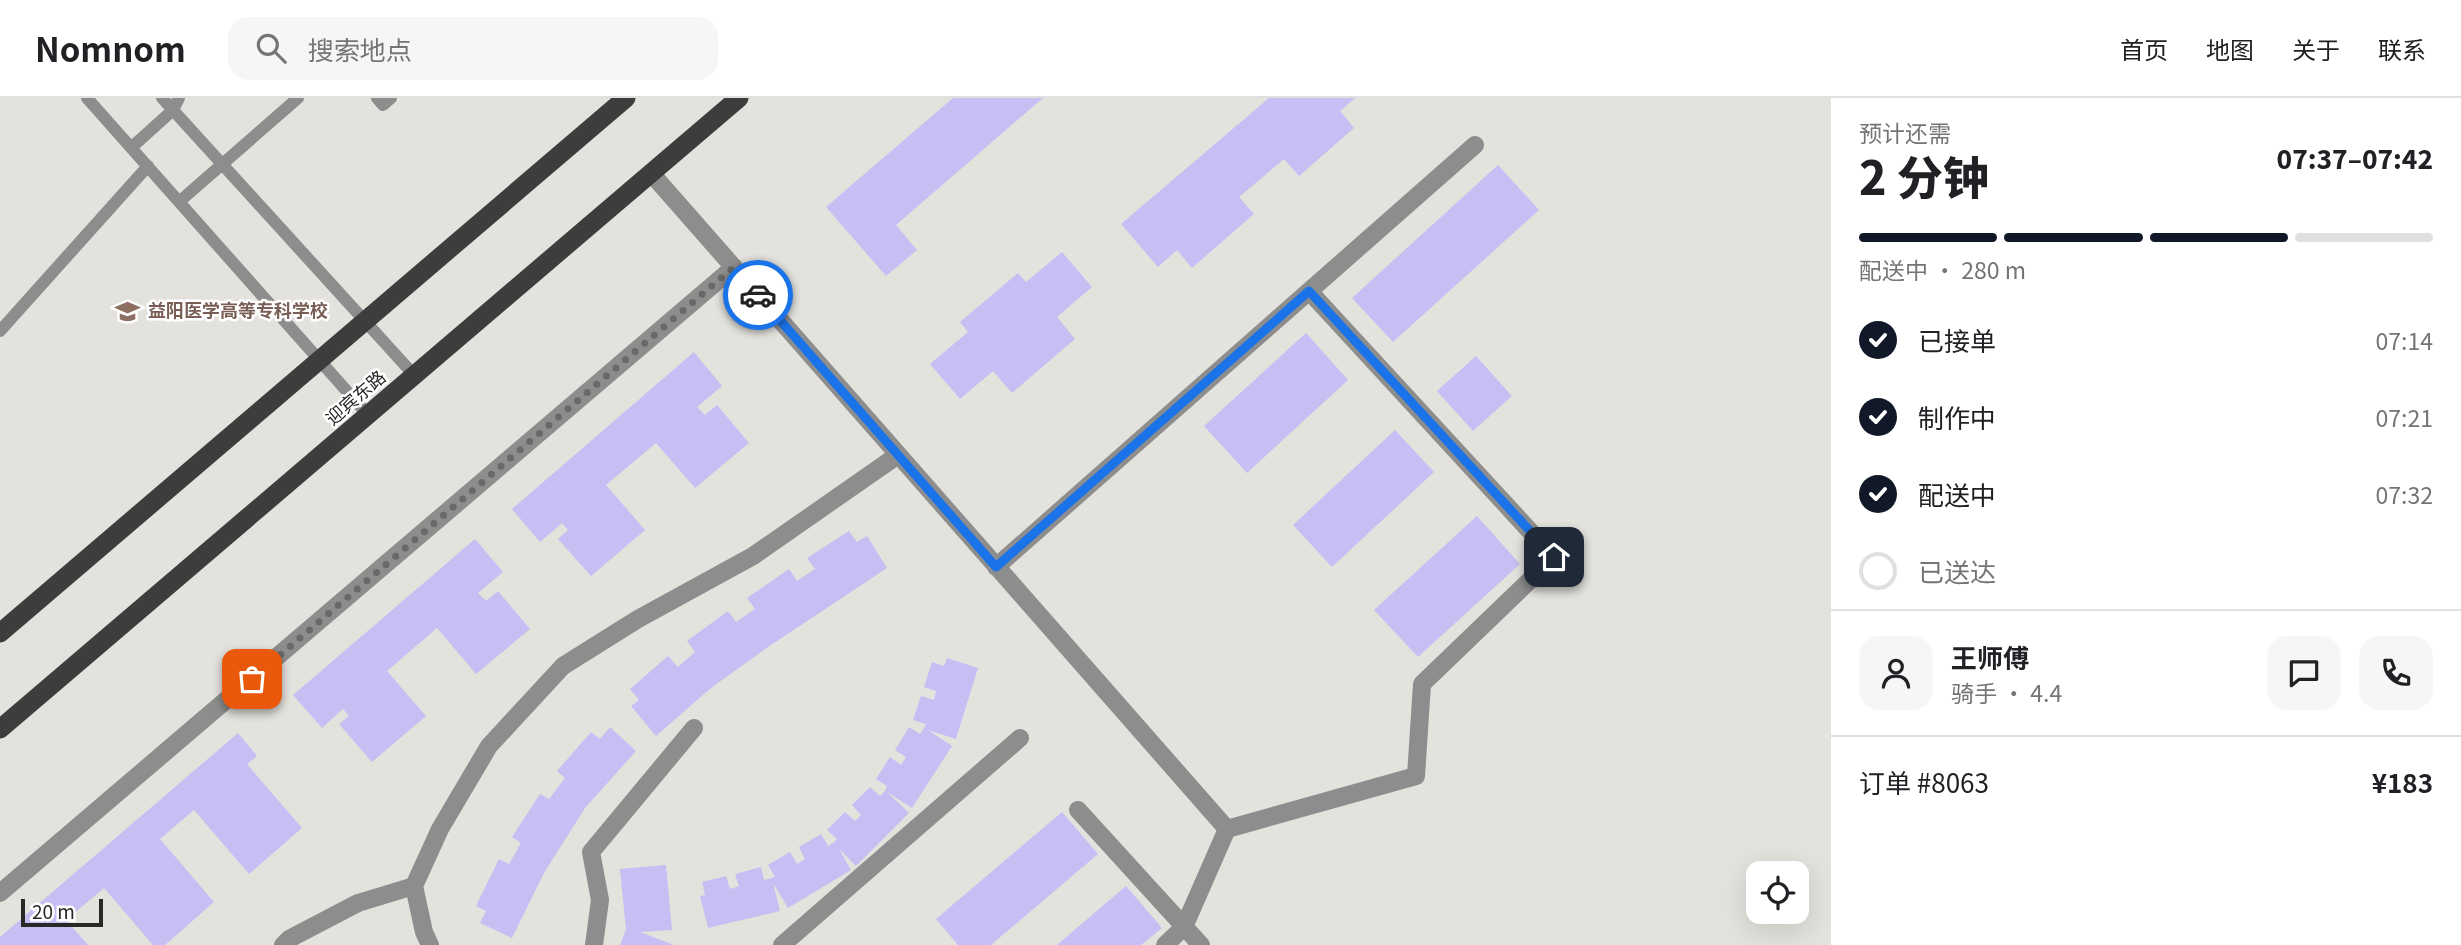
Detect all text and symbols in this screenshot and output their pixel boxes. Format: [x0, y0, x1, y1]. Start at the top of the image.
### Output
search box [228, 17, 718, 80]
text: Nomnom [35, 24, 186, 72]
icon: search [252, 29, 290, 67]
text: 搜索地点 [308, 30, 412, 67]
text: 首页 [2120, 31, 2168, 66]
text: 地图 [2206, 31, 2254, 66]
text: 关于 [2292, 31, 2340, 66]
text: 联系 [2378, 31, 2426, 66]
text: 预计还需 [1859, 115, 1951, 149]
text: 07:37–07:42 [2277, 139, 2433, 176]
text: 2 分钟 [1859, 142, 1989, 208]
text: 配送中 · 280 m [1859, 252, 2026, 286]
courier [723, 260, 793, 330]
icon: car [739, 276, 777, 314]
place label: 益阳医学高等专科学校 [148, 296, 328, 322]
school or university icon: 益阳医学高等专科学校 [114, 297, 142, 325]
icon: check [1859, 321, 1897, 359]
text: 已接单 [1918, 321, 1996, 358]
text: 07:14 [2376, 323, 2433, 357]
street label: 迎宾东路 [319, 363, 390, 430]
icon: check [1859, 398, 1897, 436]
text: 制作中 [1918, 398, 1996, 435]
text: 07:21 [2376, 400, 2433, 434]
icon: check [1859, 475, 1897, 513]
text: 配送中 [1918, 475, 1996, 512]
text: 07:32 [2376, 477, 2433, 511]
pin [1524, 527, 1584, 587]
icon: home [1535, 538, 1573, 576]
text: 已送达 [1918, 552, 1996, 589]
button: person [1859, 636, 1933, 710]
button: chat [2267, 636, 2341, 710]
button: phone [2359, 636, 2433, 710]
text: 王师傅 [1951, 638, 2029, 675]
pin [222, 649, 282, 709]
icon: bag [233, 660, 271, 698]
text: 骑手 · 4.4 [1951, 675, 2062, 709]
text: 订单 #8063 [1859, 763, 1989, 800]
text: ¥183 [2372, 763, 2433, 800]
map controls [1746, 861, 1809, 924]
button: locate [1746, 861, 1809, 924]
scale bar [21, 896, 103, 928]
text: 20 m [32, 897, 75, 924]

